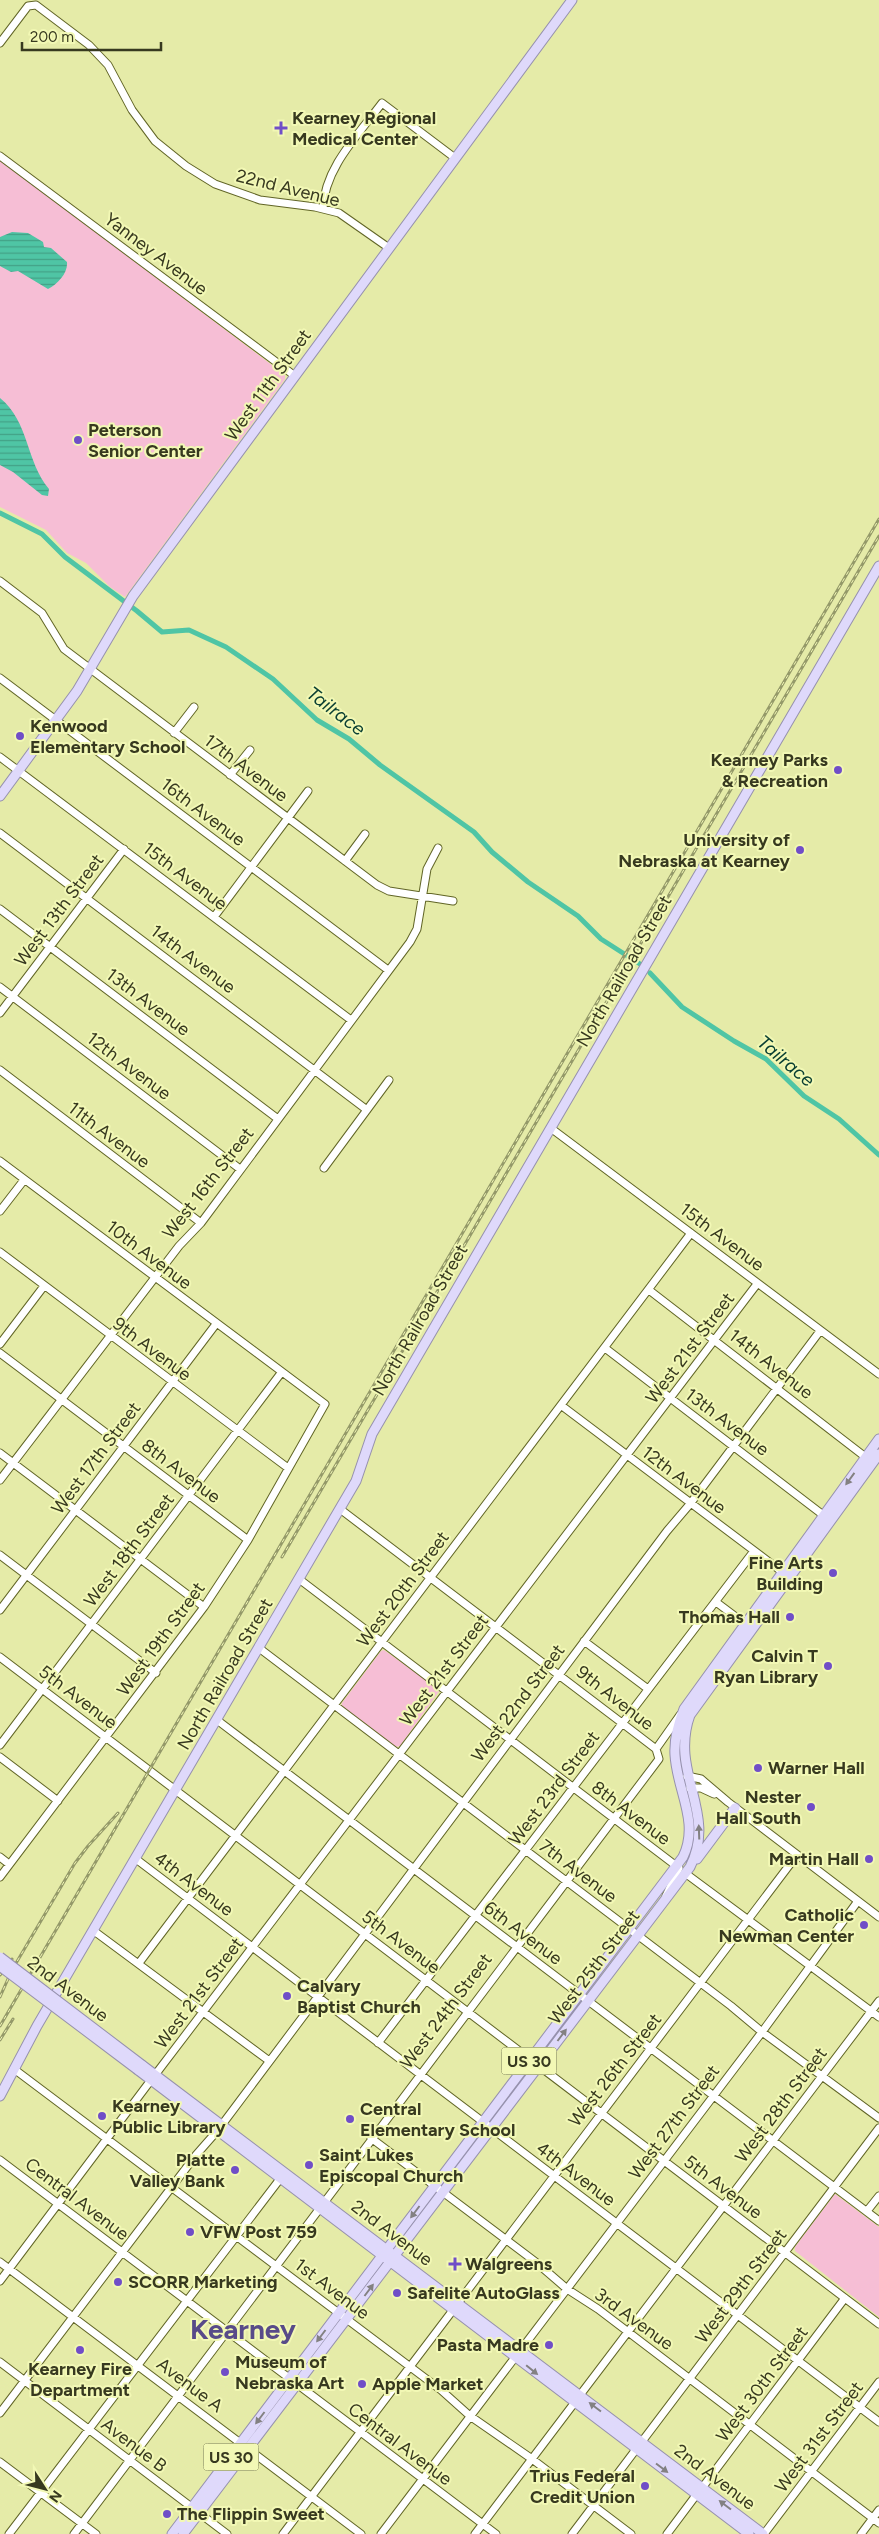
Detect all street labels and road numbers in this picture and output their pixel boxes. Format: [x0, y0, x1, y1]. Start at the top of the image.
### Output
street label: 22nd Avenue [234, 164, 342, 212]
street label: Yanney Avenue [100, 208, 212, 300]
street label: West 11th Street [220, 325, 316, 445]
street label: 17th Avenue [200, 729, 292, 807]
street label: 16th Avenue [157, 773, 250, 851]
street label: 15th Avenue [138, 837, 232, 915]
street label: West 13th Street [10, 849, 109, 971]
street label: North Railroad Street [572, 891, 676, 1051]
street label: 14th Avenue [146, 920, 240, 998]
street label: 13th Avenue [102, 963, 194, 1041]
street label: 12th Avenue [83, 1027, 176, 1105]
street label: 11th Avenue [64, 1097, 154, 1173]
street label: West 16th Street [158, 1123, 258, 1243]
street label: 15th Avenue [675, 1198, 769, 1276]
street label: 10th Avenue [102, 1216, 196, 1294]
street label: North Railroad Street [368, 1240, 472, 1400]
street label: West 21st Street [641, 1288, 739, 1408]
street label: 9th Avenue [108, 1312, 196, 1386]
street label: 14th Avenue [725, 1324, 818, 1404]
street label: 13th Avenue [681, 1383, 773, 1461]
street label: West 17th Street [47, 1397, 145, 1518]
street label: 8th Avenue [137, 1434, 225, 1508]
street label: 12th Avenue [638, 1441, 731, 1519]
street label: West 18th Street [79, 1489, 179, 1611]
street label: West 20th Street [352, 1527, 454, 1651]
street label: West 19th Street [112, 1578, 210, 1700]
street label: North Railroad Street [173, 1594, 277, 1754]
street label: West 21st Street [395, 1610, 493, 1730]
street label: West 22nd Street [467, 1640, 570, 1766]
street label: 5th Avenue [34, 1660, 122, 1734]
street label: 9th Avenue [572, 1661, 658, 1735]
street label: West 23rd Street [504, 1726, 604, 1849]
street label: 8th Avenue [587, 1776, 675, 1850]
street label: 7th Avenue [535, 1835, 621, 1908]
street label: 4th Avenue [150, 1847, 238, 1921]
street label: 6th Avenue [479, 1896, 567, 1970]
street label: 5th Avenue [357, 1905, 445, 1979]
street label: West 25th Street [544, 1905, 644, 2029]
street label: West 21st Street [150, 1933, 248, 2053]
street label: West 24th Street [395, 1949, 497, 2073]
street label: 2nd Avenue [23, 1951, 113, 2027]
street label: West 26th Street [564, 2009, 666, 2131]
street label: West 28th Street [730, 2043, 832, 2167]
road number: US 30 [502, 2048, 556, 2074]
street label: West 27th Street [624, 2060, 724, 2184]
street label: 4th Avenue [532, 2137, 620, 2211]
street label: 5th Avenue [679, 2150, 767, 2224]
street label: Central Avenue [21, 2153, 133, 2245]
street label: 2nd Avenue [347, 2195, 437, 2271]
street label: West 29th Street [691, 2224, 791, 2348]
street label: 1st Avenue [290, 2254, 374, 2324]
street label: 3rd Avenue [590, 2283, 678, 2355]
street label: West 30th Street [711, 2322, 813, 2446]
street label: Avenue A [152, 2353, 228, 2417]
street label: West 31st Street [770, 2377, 868, 2497]
street label: Central Avenue [344, 2398, 456, 2490]
street label: Avenue B [97, 2413, 171, 2477]
street label: 2nd Avenue [670, 2439, 760, 2515]
road number: US 30 [204, 2444, 258, 2470]

